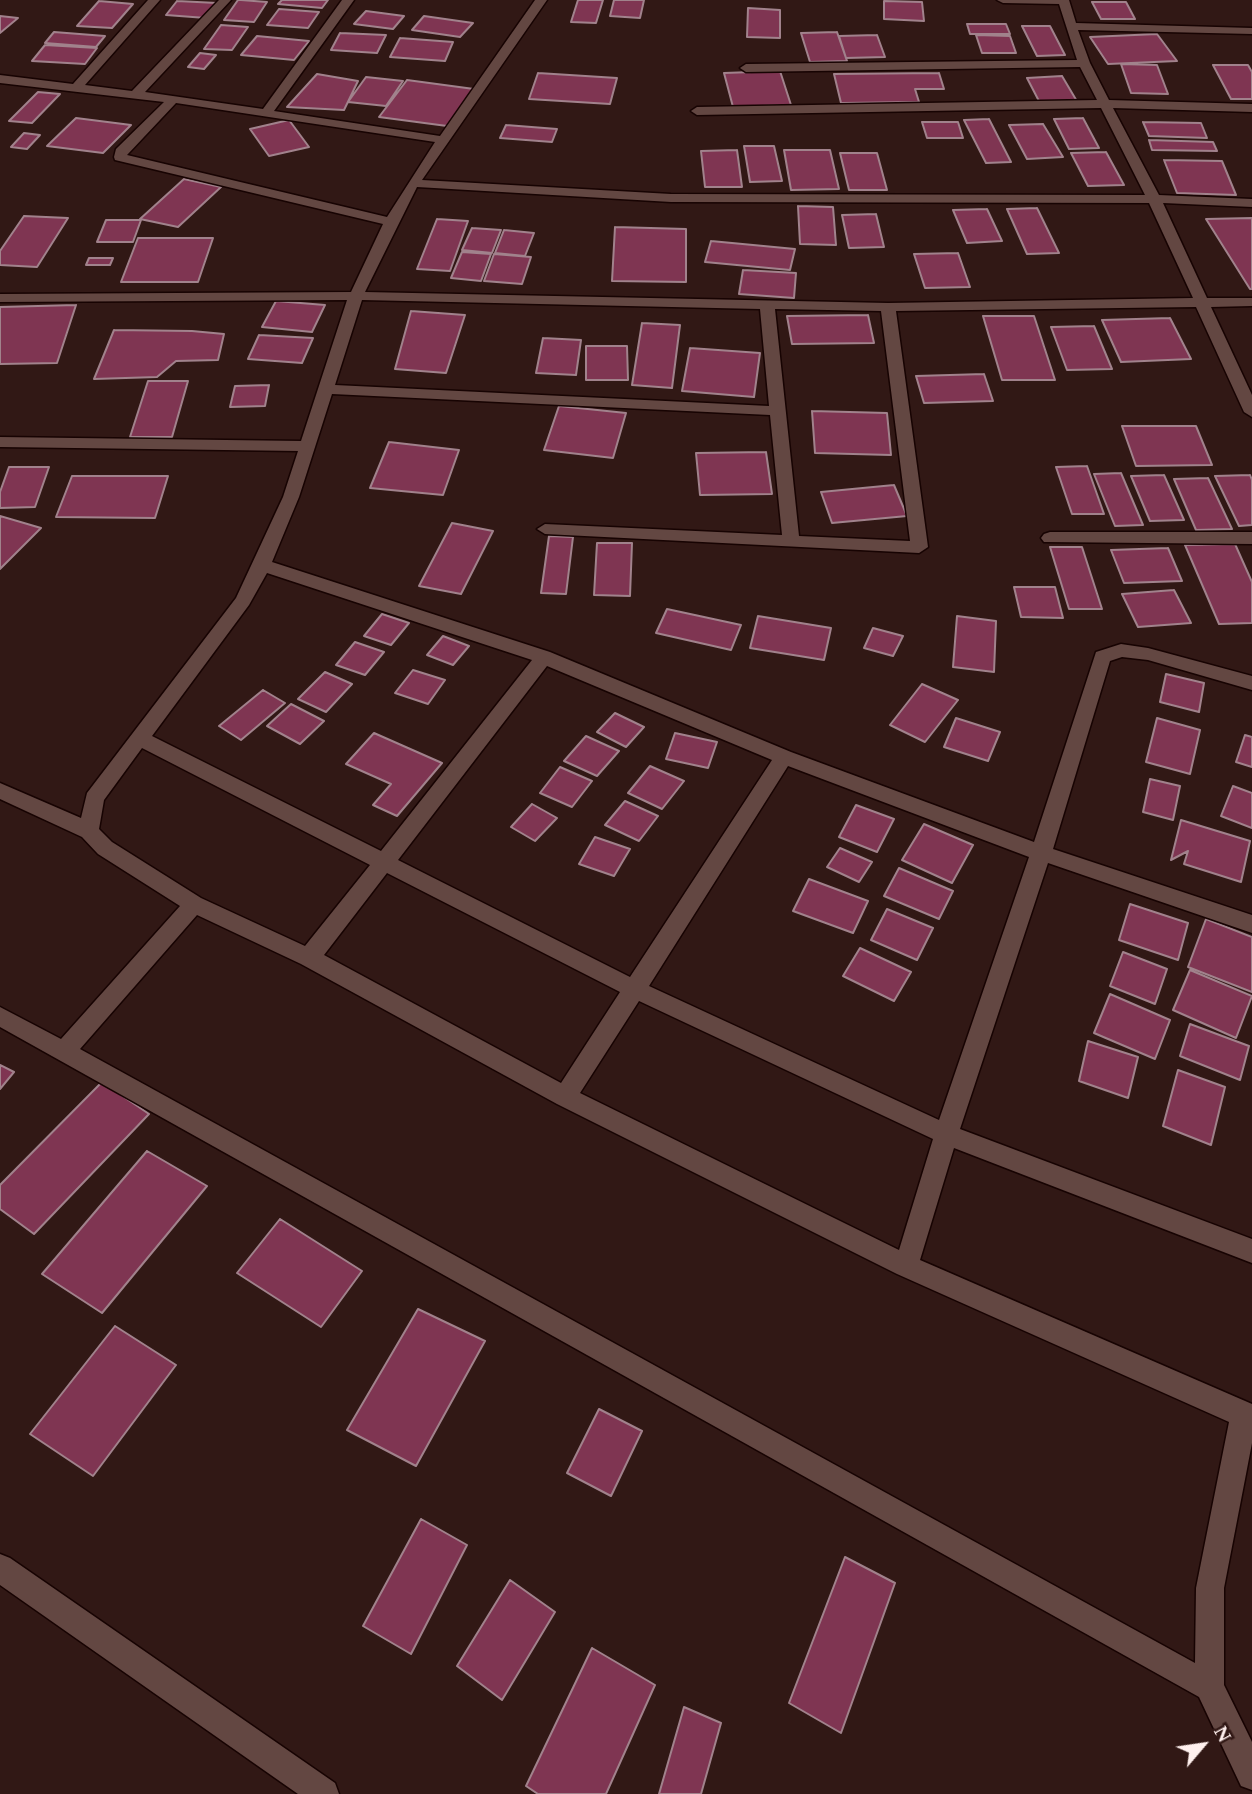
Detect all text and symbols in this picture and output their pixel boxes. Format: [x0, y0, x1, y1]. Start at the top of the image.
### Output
north arrow [1168, 1710, 1238, 1780]
text: N [1205, 1721, 1238, 1748]

